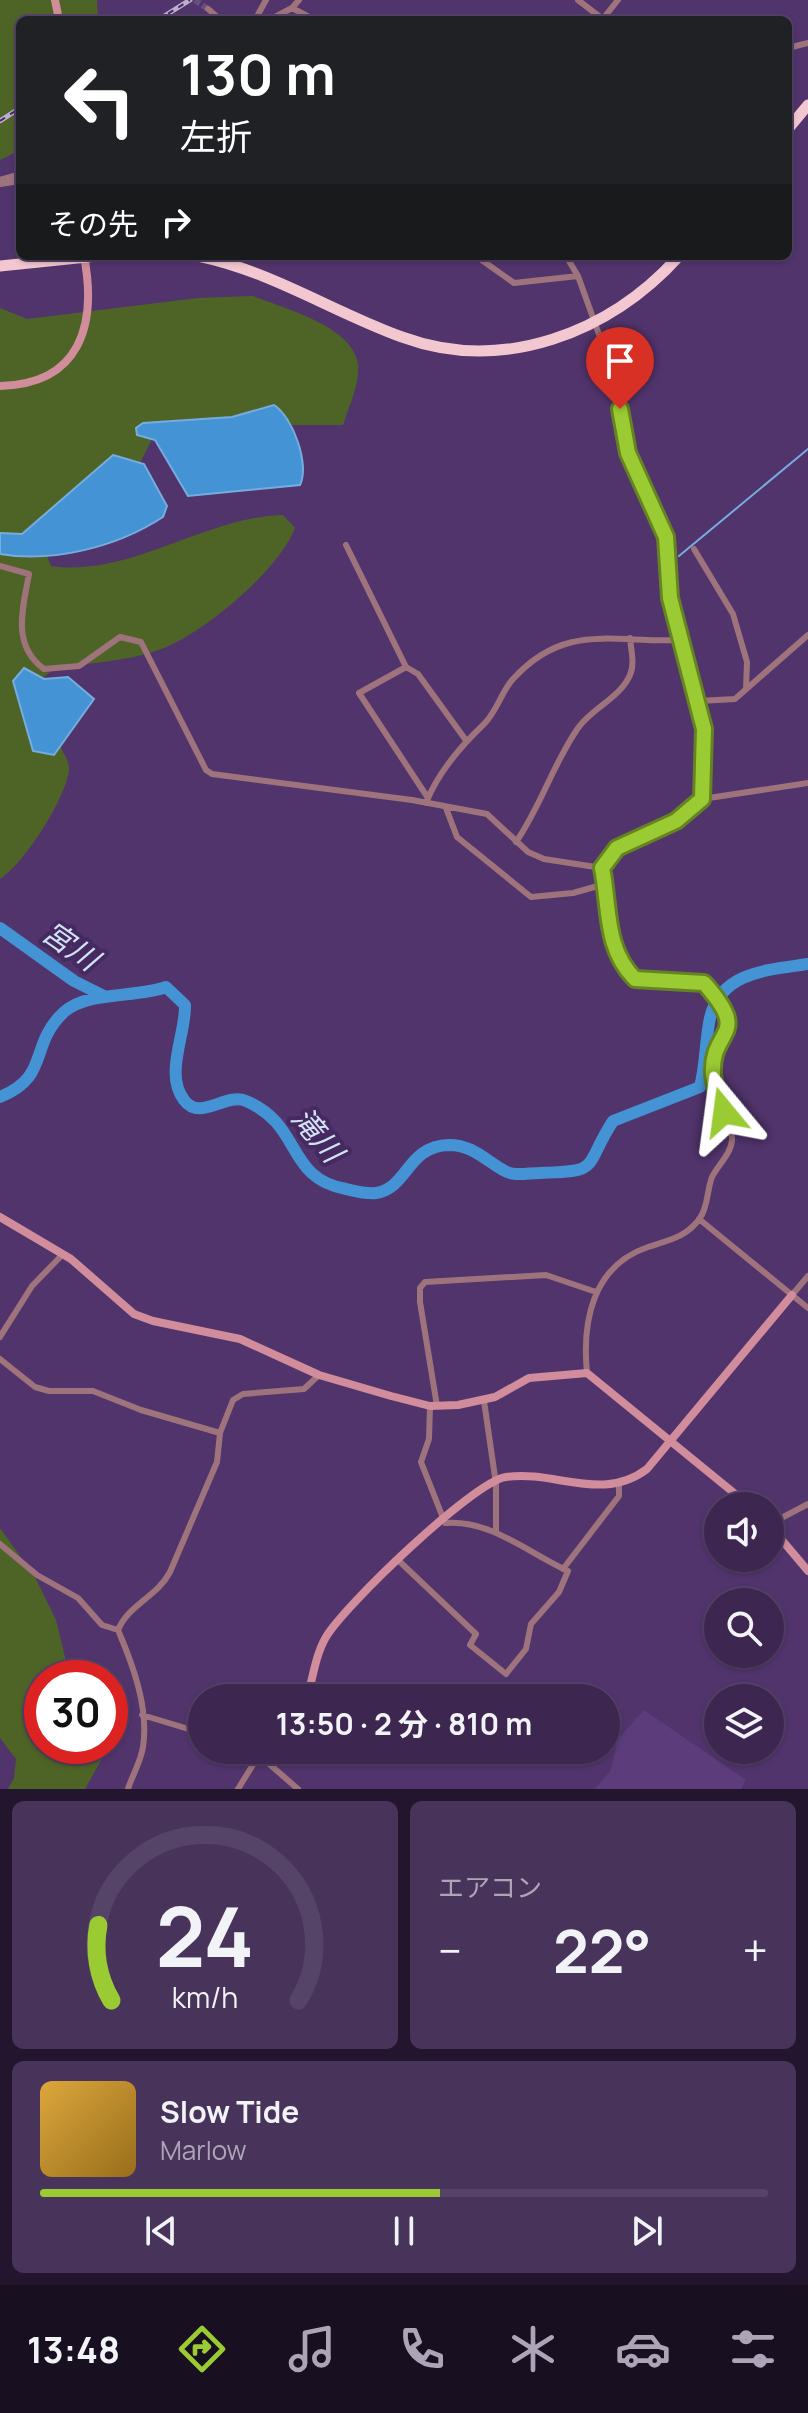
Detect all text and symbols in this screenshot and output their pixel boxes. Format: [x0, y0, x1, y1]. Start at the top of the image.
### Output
text: 130 m [180, 35, 336, 112]
icon: left [48, 48, 152, 152]
text: 左折 [180, 112, 252, 161]
icon: right [154, 200, 198, 244]
text: その先 [48, 203, 138, 244]
pin [586, 327, 654, 409]
icon: arrive [598, 339, 642, 383]
water label: 宮川 [35, 911, 110, 981]
position arrow [682, 1070, 766, 1154]
water label: 滝川 [283, 1098, 355, 1172]
map controls [704, 1492, 784, 1764]
button: sound [704, 1492, 784, 1572]
button: search [704, 1588, 784, 1668]
speed limit sign: 30 [24, 1660, 128, 1764]
button: layers [704, 1684, 784, 1764]
text: 13:50 · 2 分 · 810 m [276, 1703, 532, 1744]
text: エアコン [438, 1869, 542, 1905]
text: 24 [156, 1878, 254, 1992]
text: 22° [553, 1909, 651, 1991]
text: − [438, 1920, 462, 1980]
text: + [743, 1920, 768, 1980]
text: km/h [172, 1978, 238, 2017]
text: Slow Tide [160, 2091, 299, 2132]
text: Marlow [160, 2132, 247, 2168]
icon: previous [139, 2209, 183, 2253]
icon: pause [382, 2209, 426, 2253]
icon: next [625, 2209, 669, 2253]
icon: directions [174, 2321, 230, 2377]
icon: music [284, 2321, 340, 2377]
icon: phone [394, 2321, 450, 2377]
icon: climate [505, 2321, 561, 2377]
icon: car [615, 2321, 671, 2377]
icon: filters [725, 2321, 781, 2377]
text: 13:48 [27, 2325, 120, 2374]

